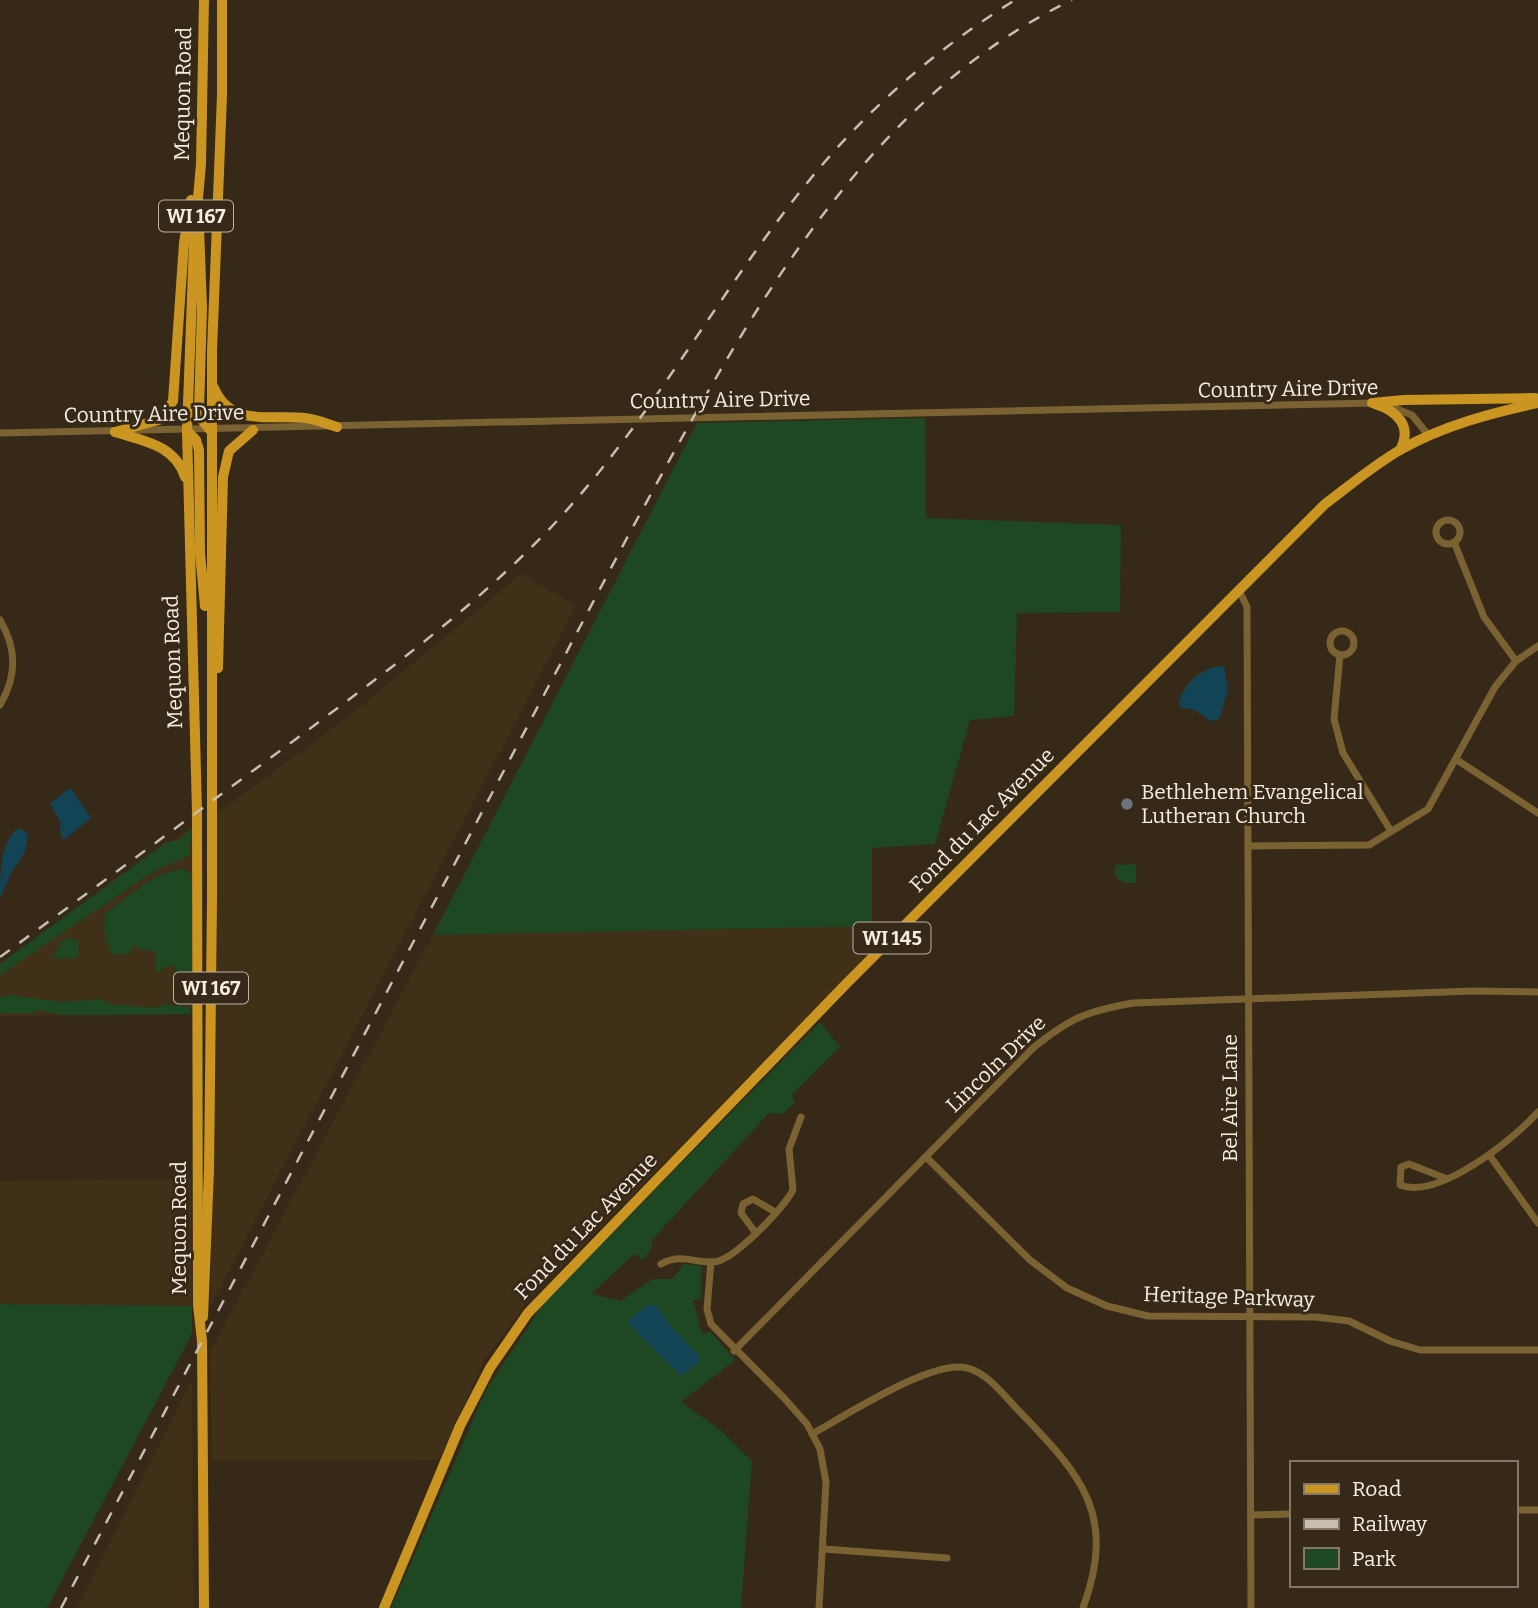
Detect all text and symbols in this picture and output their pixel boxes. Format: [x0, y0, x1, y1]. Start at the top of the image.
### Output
street label: Mequon Road [169, 27, 197, 161]
road number: WI 167 [159, 200, 233, 232]
street label: Country Aire Drive [1197, 374, 1379, 404]
street label: Country Aire Drive [629, 385, 811, 415]
street label: Country Aire Drive [63, 399, 245, 429]
street label: Mequon Road [158, 595, 188, 729]
street label: Fond du Lac Avenue [904, 742, 1060, 898]
place label: Bethlehem Evangelical Lutheran Church [1141, 779, 1364, 829]
marker: Bethlehem Evangelical Lutheran Church [1119, 796, 1135, 812]
road number: WI 145 [854, 922, 931, 954]
road number: WI 167 [174, 972, 248, 1004]
street label: Lincoln Drive [941, 1010, 1051, 1118]
street label: Bel Aire Lane [1217, 1034, 1243, 1162]
street label: Fond du Lac Avenue [509, 1147, 663, 1305]
street label: Mequon Road [166, 1161, 192, 1295]
street label: Heritage Parkway [1143, 1281, 1316, 1313]
legend [1290, 1461, 1517, 1587]
text: Road [1352, 1476, 1401, 1502]
text: Railway [1352, 1511, 1428, 1537]
text: Park [1352, 1546, 1396, 1572]

